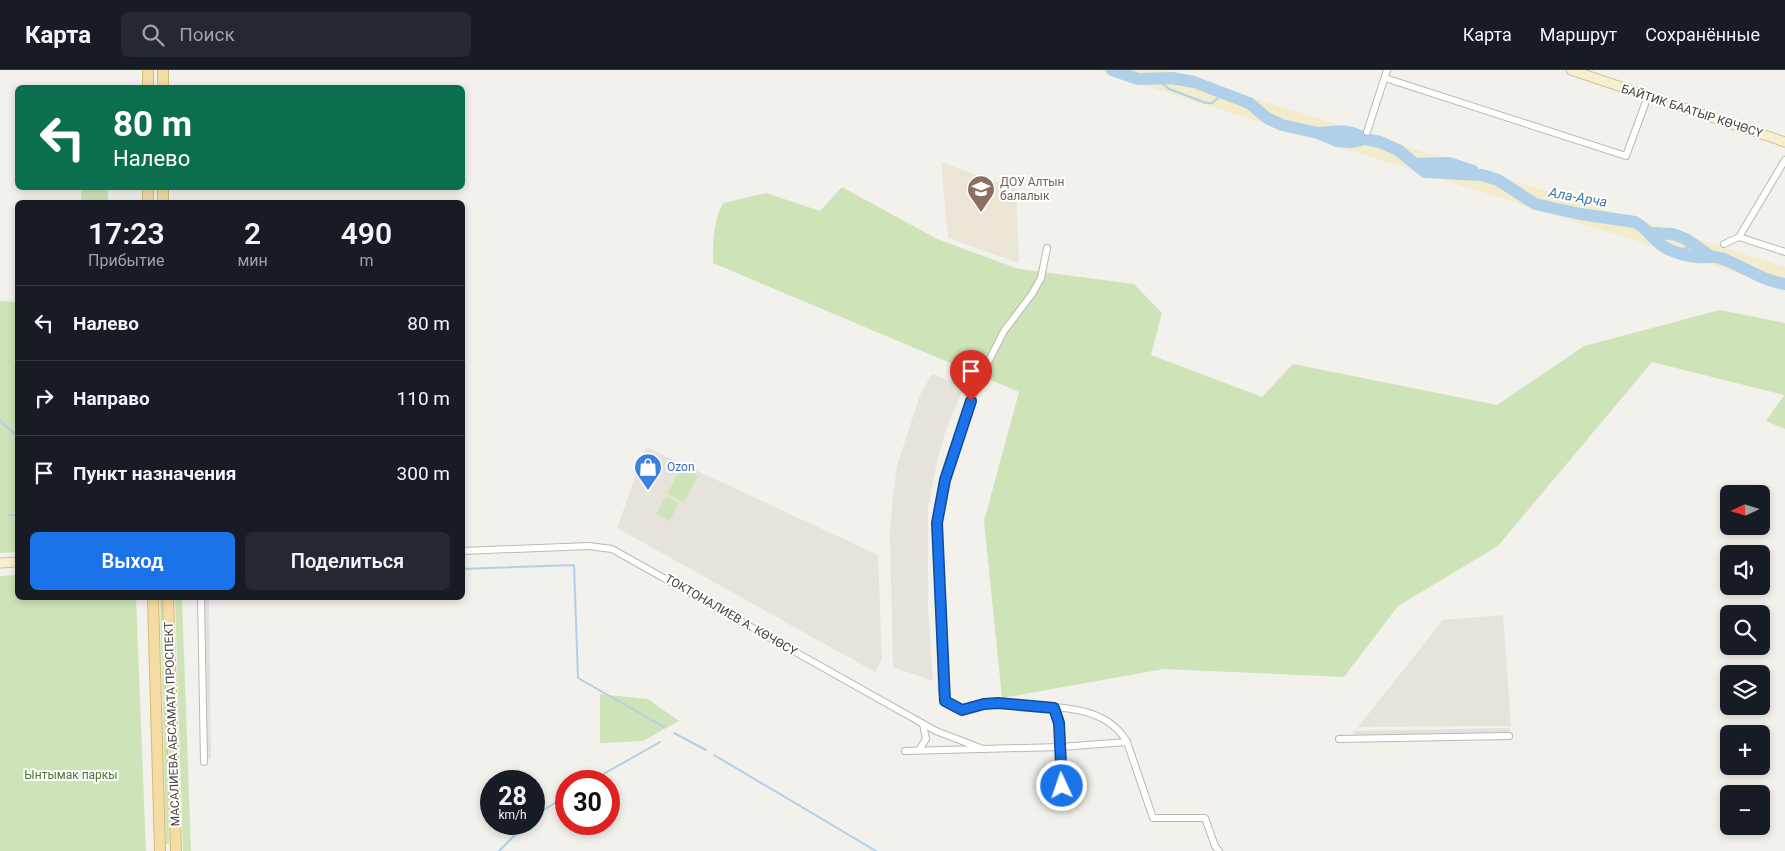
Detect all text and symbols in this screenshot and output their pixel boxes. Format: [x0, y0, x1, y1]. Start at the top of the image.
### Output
search box [121, 12, 471, 57]
text: Карта [25, 21, 91, 49]
icon: search [139, 21, 167, 49]
text: Поиск [179, 23, 235, 46]
text: Карта [1463, 24, 1512, 45]
text: Маршрут [1540, 24, 1617, 45]
text: Сохранённые [1645, 24, 1760, 45]
street label: БАЙТИК БААТЫР КӨЧӨСҮ [1619, 81, 1766, 141]
text: 80 m [113, 104, 192, 145]
icon: left [30, 105, 95, 170]
text: Налево [113, 146, 190, 171]
school or university icon: ДОУ Алтын балалык [966, 174, 996, 213]
place label: ДОУ Алтын балалык [1000, 175, 1065, 203]
water label: Ала-Арча [1546, 184, 1609, 210]
text: 17:23 [88, 216, 165, 251]
text: 2 [244, 216, 261, 251]
text: 490 [341, 216, 392, 251]
text: Прибытие [88, 251, 164, 270]
text: мин [237, 251, 268, 270]
text: m [359, 251, 373, 270]
icon: left [30, 309, 58, 337]
text: Налево [73, 312, 139, 335]
text: 80 m [407, 312, 450, 335]
pin [950, 350, 992, 401]
icon: arrive [957, 357, 985, 385]
icon: right [30, 384, 58, 412]
text: Направо [73, 387, 150, 410]
text: 110 m [397, 387, 450, 410]
shop icon: Ozon [633, 452, 663, 491]
icon: arrive [30, 459, 58, 487]
place label: Ozon [667, 460, 695, 474]
text: Пункт назначения [73, 462, 236, 485]
text: 300 m [397, 462, 450, 485]
north arrow [1720, 485, 1770, 535]
map controls [1720, 485, 1770, 835]
button: Выход [30, 532, 235, 590]
button: Поделиться [245, 532, 450, 590]
button: sound [1720, 545, 1770, 595]
street label: ТОКТОНАЛИЕВ А. КӨЧӨСҮ [662, 571, 800, 659]
button: search [1720, 605, 1770, 655]
street label: МАСАЛИЕВА АБСАМАТА ПРОСПЕКТ [161, 621, 183, 827]
button: layers [1720, 665, 1770, 715]
button: + [1720, 725, 1770, 775]
position arrow [1035, 759, 1087, 811]
park label: Ынтымак паркы [24, 768, 118, 782]
speed limit sign: 30 [555, 770, 620, 835]
text: 28 [498, 782, 527, 811]
button: − [1720, 785, 1770, 835]
text: km/h [498, 808, 527, 822]

